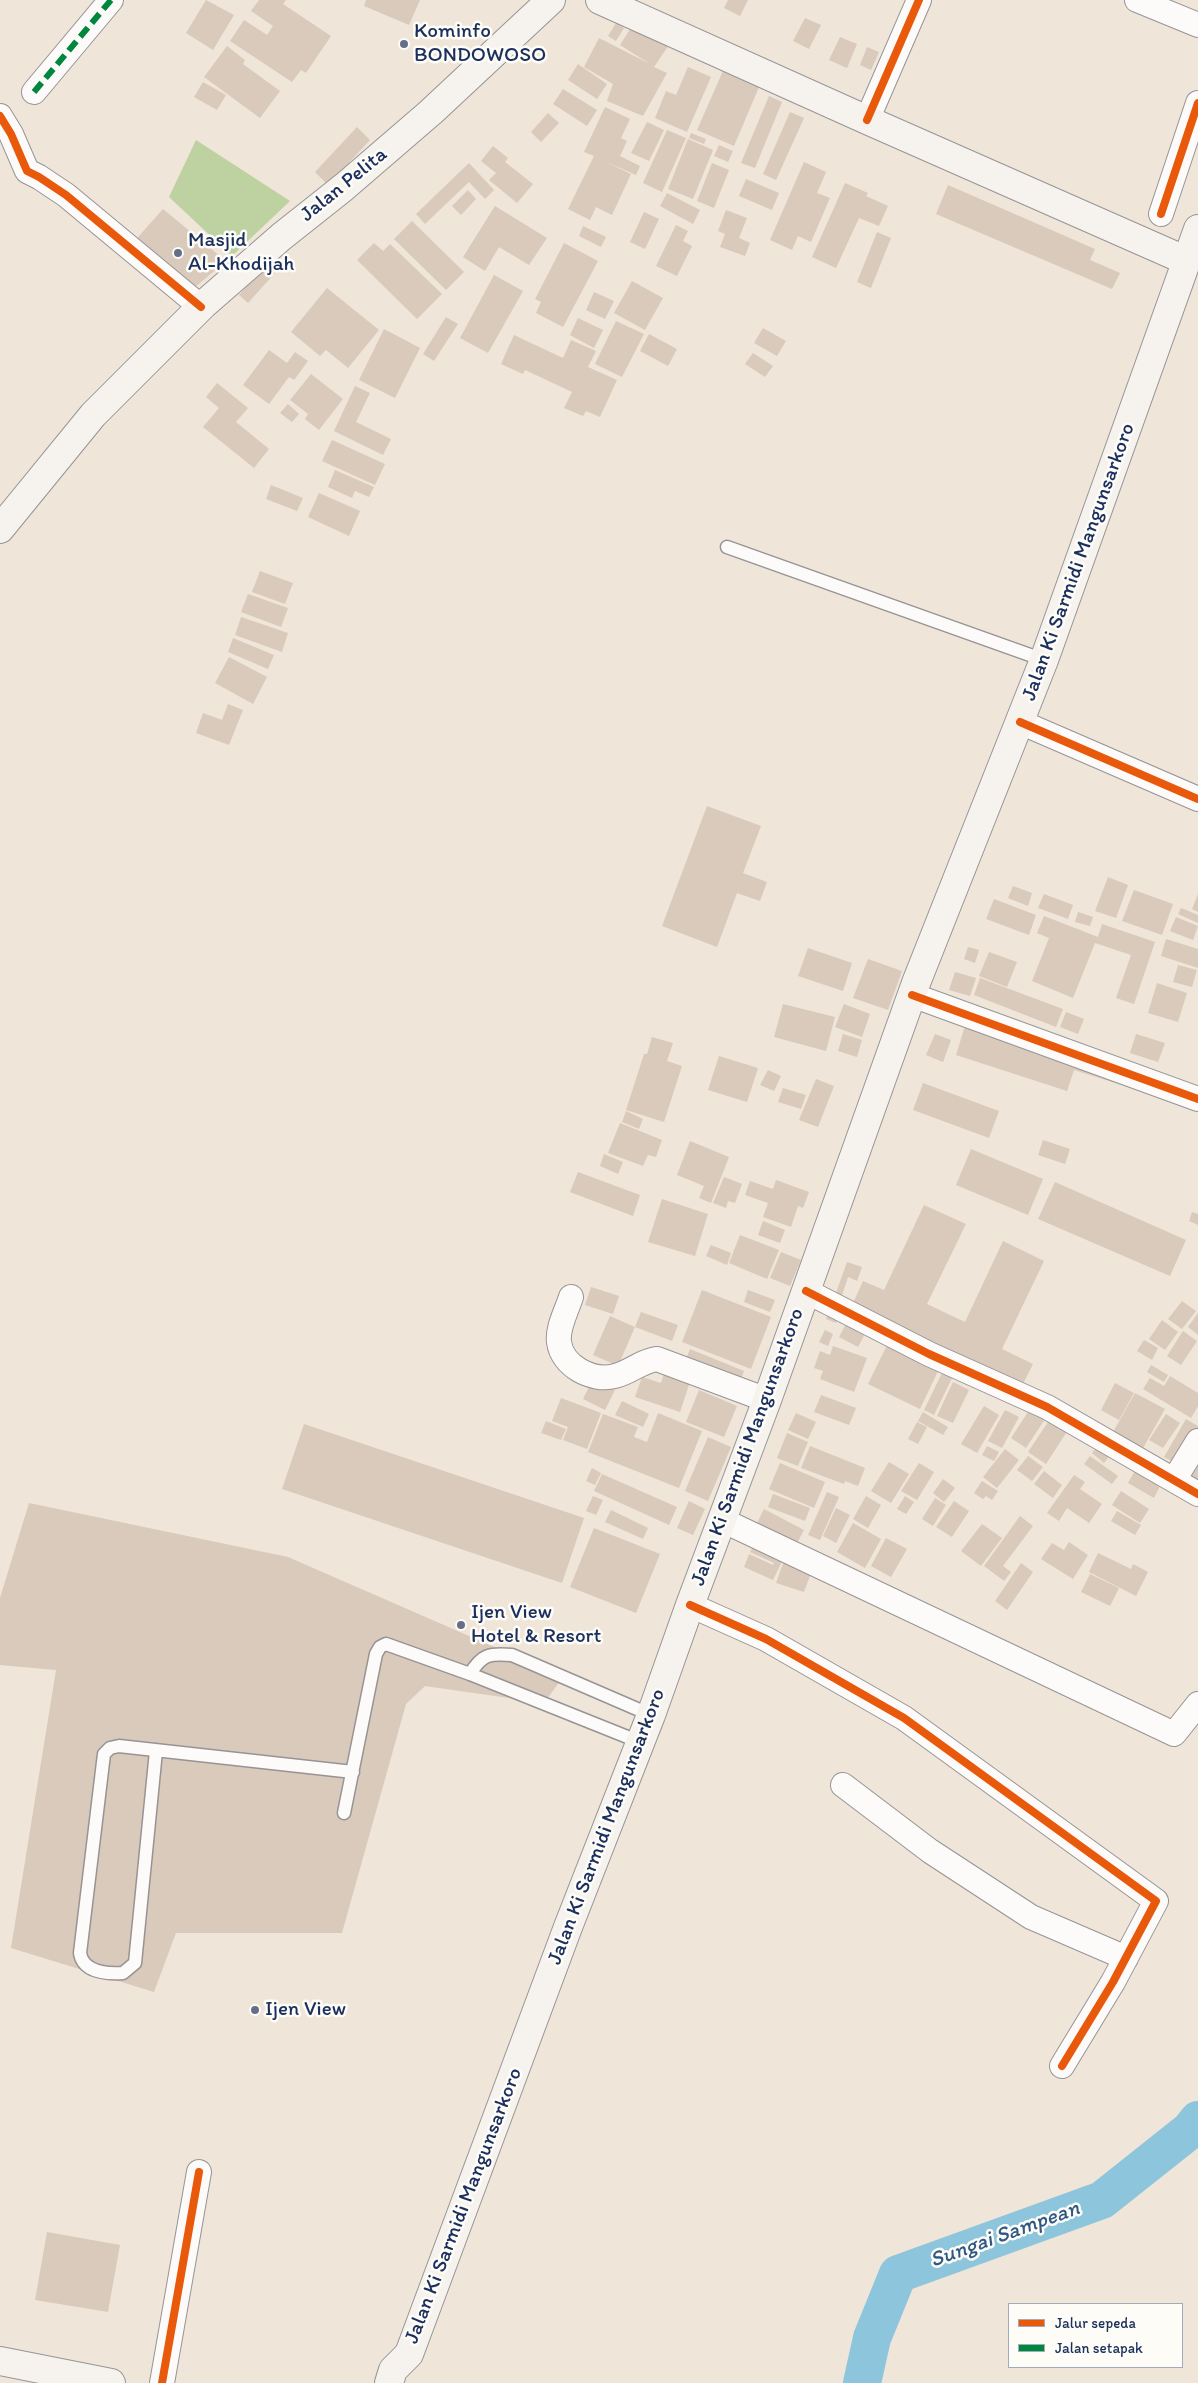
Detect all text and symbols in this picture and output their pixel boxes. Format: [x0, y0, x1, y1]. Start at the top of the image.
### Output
place label: Kominfo BONDOWOSO [414, 19, 546, 69]
marker: Kominfo BONDOWOSO [398, 38, 410, 50]
street label: Jalan Pelita [296, 142, 392, 228]
place label: Masjid Al-Khodijah [188, 228, 294, 278]
marker: Masjid Al-Khodijah [172, 247, 184, 259]
street label: Jalan Ki Sarmidi Mangunsarkoro [1017, 420, 1141, 704]
street label: Jalan Ki Sarmidi Mangunsarkoro [686, 1305, 810, 1589]
place label: Ijen View Hotel & Resort [471, 1600, 601, 1650]
marker: Ijen View Hotel & Resort [455, 1619, 467, 1631]
street label: Jalan Ki Sarmidi Mangunsarkoro [543, 1686, 671, 1968]
place label: Ijen View [265, 1997, 346, 2023]
marker: Ijen View [249, 2004, 261, 2016]
street label: Jalan Ki Sarmidi Mangunsarkoro [400, 2065, 528, 2347]
water label: Sungai Sampean [927, 2196, 1083, 2274]
legend [1008, 2303, 1183, 2368]
text: Jalur sepeda [1055, 2314, 1136, 2332]
text: Jalan setapak [1055, 2339, 1143, 2357]

